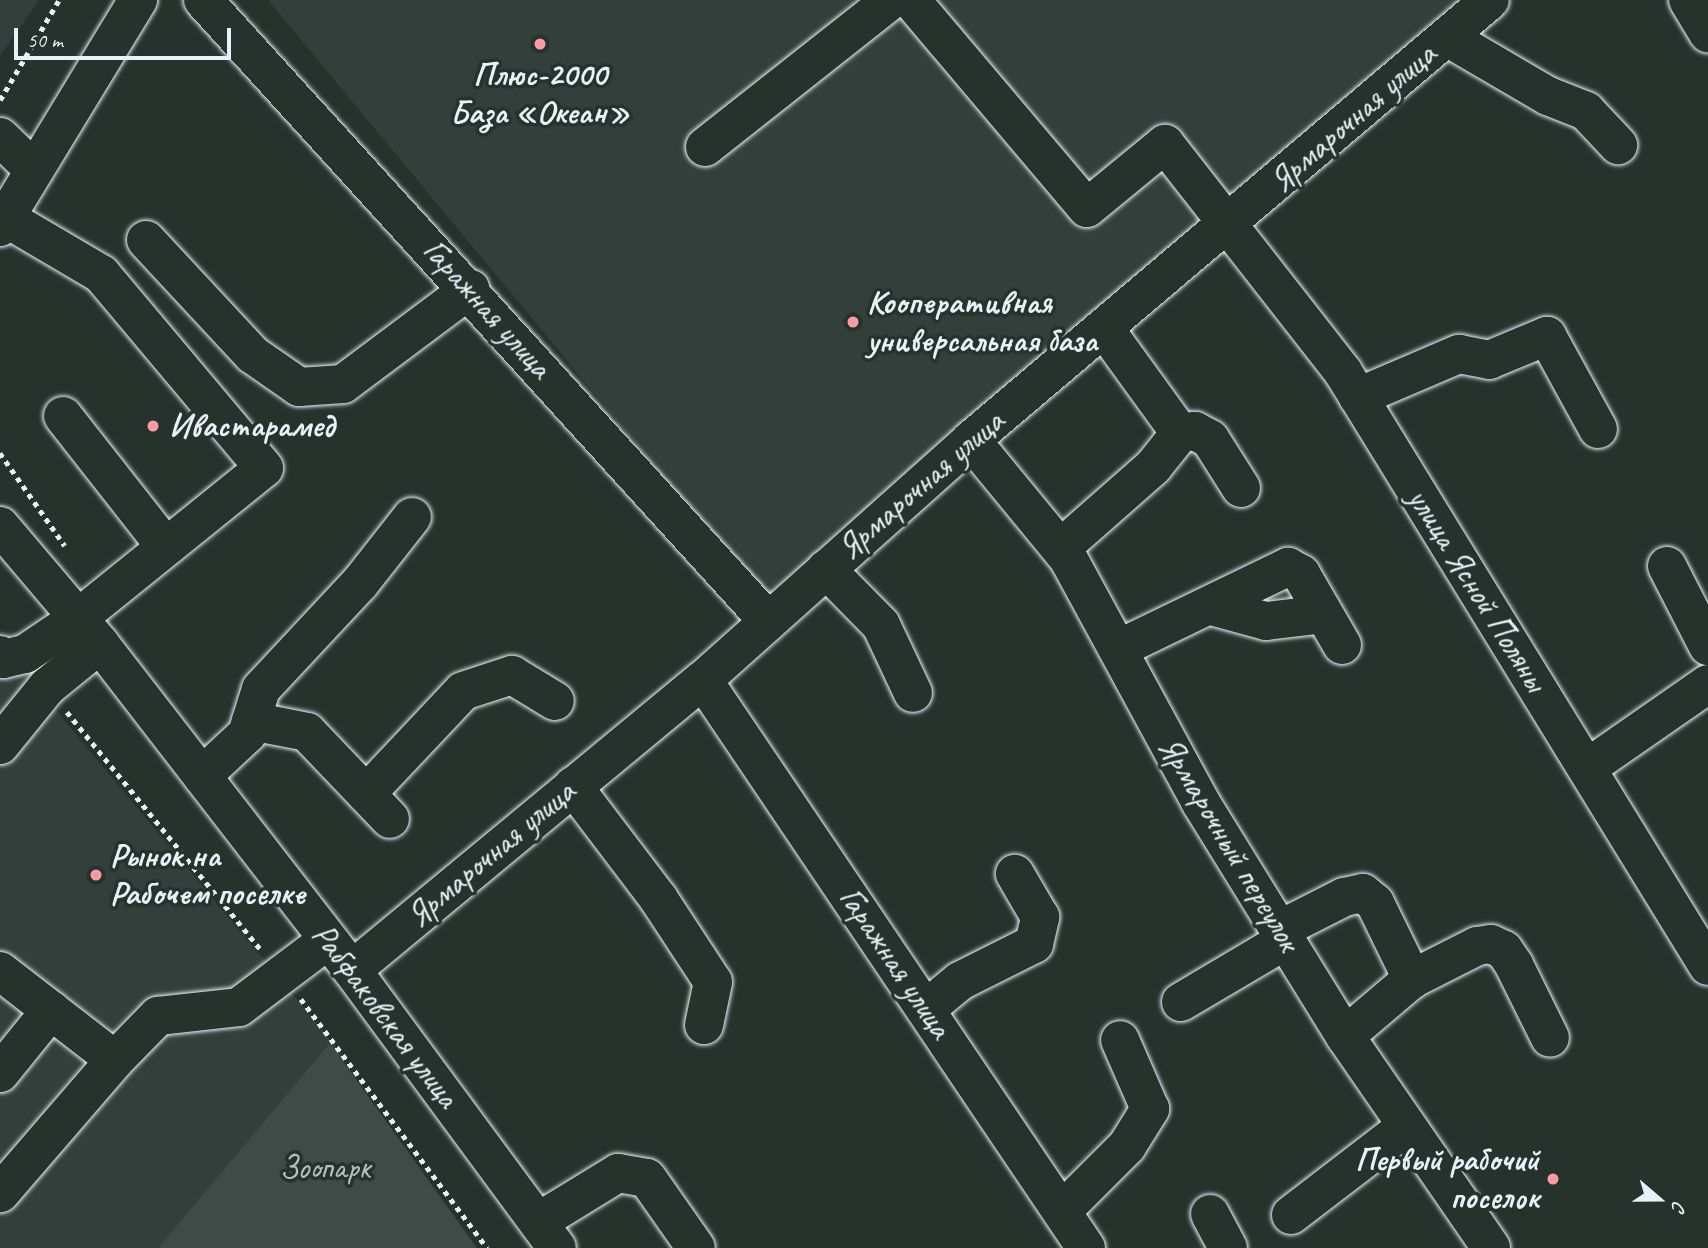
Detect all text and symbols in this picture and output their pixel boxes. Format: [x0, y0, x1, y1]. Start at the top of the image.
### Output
scale bar [18, 14, 234, 58]
text: 50 m [27, 27, 63, 53]
street label: Ярмарочная улица [1261, 34, 1445, 202]
marker: Плюс-2000 База «Океан» [532, 36, 548, 52]
place label: Плюс-2000 База «Океан» [450, 55, 630, 133]
street label: Гаражная улица [414, 231, 560, 387]
place label: Кооперативная универсальная база [867, 283, 1098, 361]
marker: Кооперативная универсальная база [845, 314, 861, 330]
street label: Ярмарочная улица [829, 401, 1013, 569]
place label: Ивастарамед [169, 406, 335, 446]
marker: Ивастарамед [143, 416, 163, 436]
street label: улица Ясной Поляны [1399, 482, 1555, 698]
street label: Ярмарочный переулок [1149, 730, 1309, 958]
street label: Ярмарочная улица [398, 772, 584, 936]
place label: Рынок на Рабочем поселке [110, 836, 305, 914]
marker: Рынок на Рабочем поселке [88, 867, 104, 883]
street label: Гаражная улица [830, 879, 960, 1047]
street label: Рабфаковская улица [302, 915, 468, 1117]
place label: Первый рабочий поселок [1355, 1140, 1539, 1218]
park label: Зоопарк [279, 1148, 371, 1188]
north arrow [1624, 1164, 1694, 1234]
marker: Первый рабочий поселок [1545, 1171, 1561, 1187]
text: С [1666, 1198, 1692, 1215]

